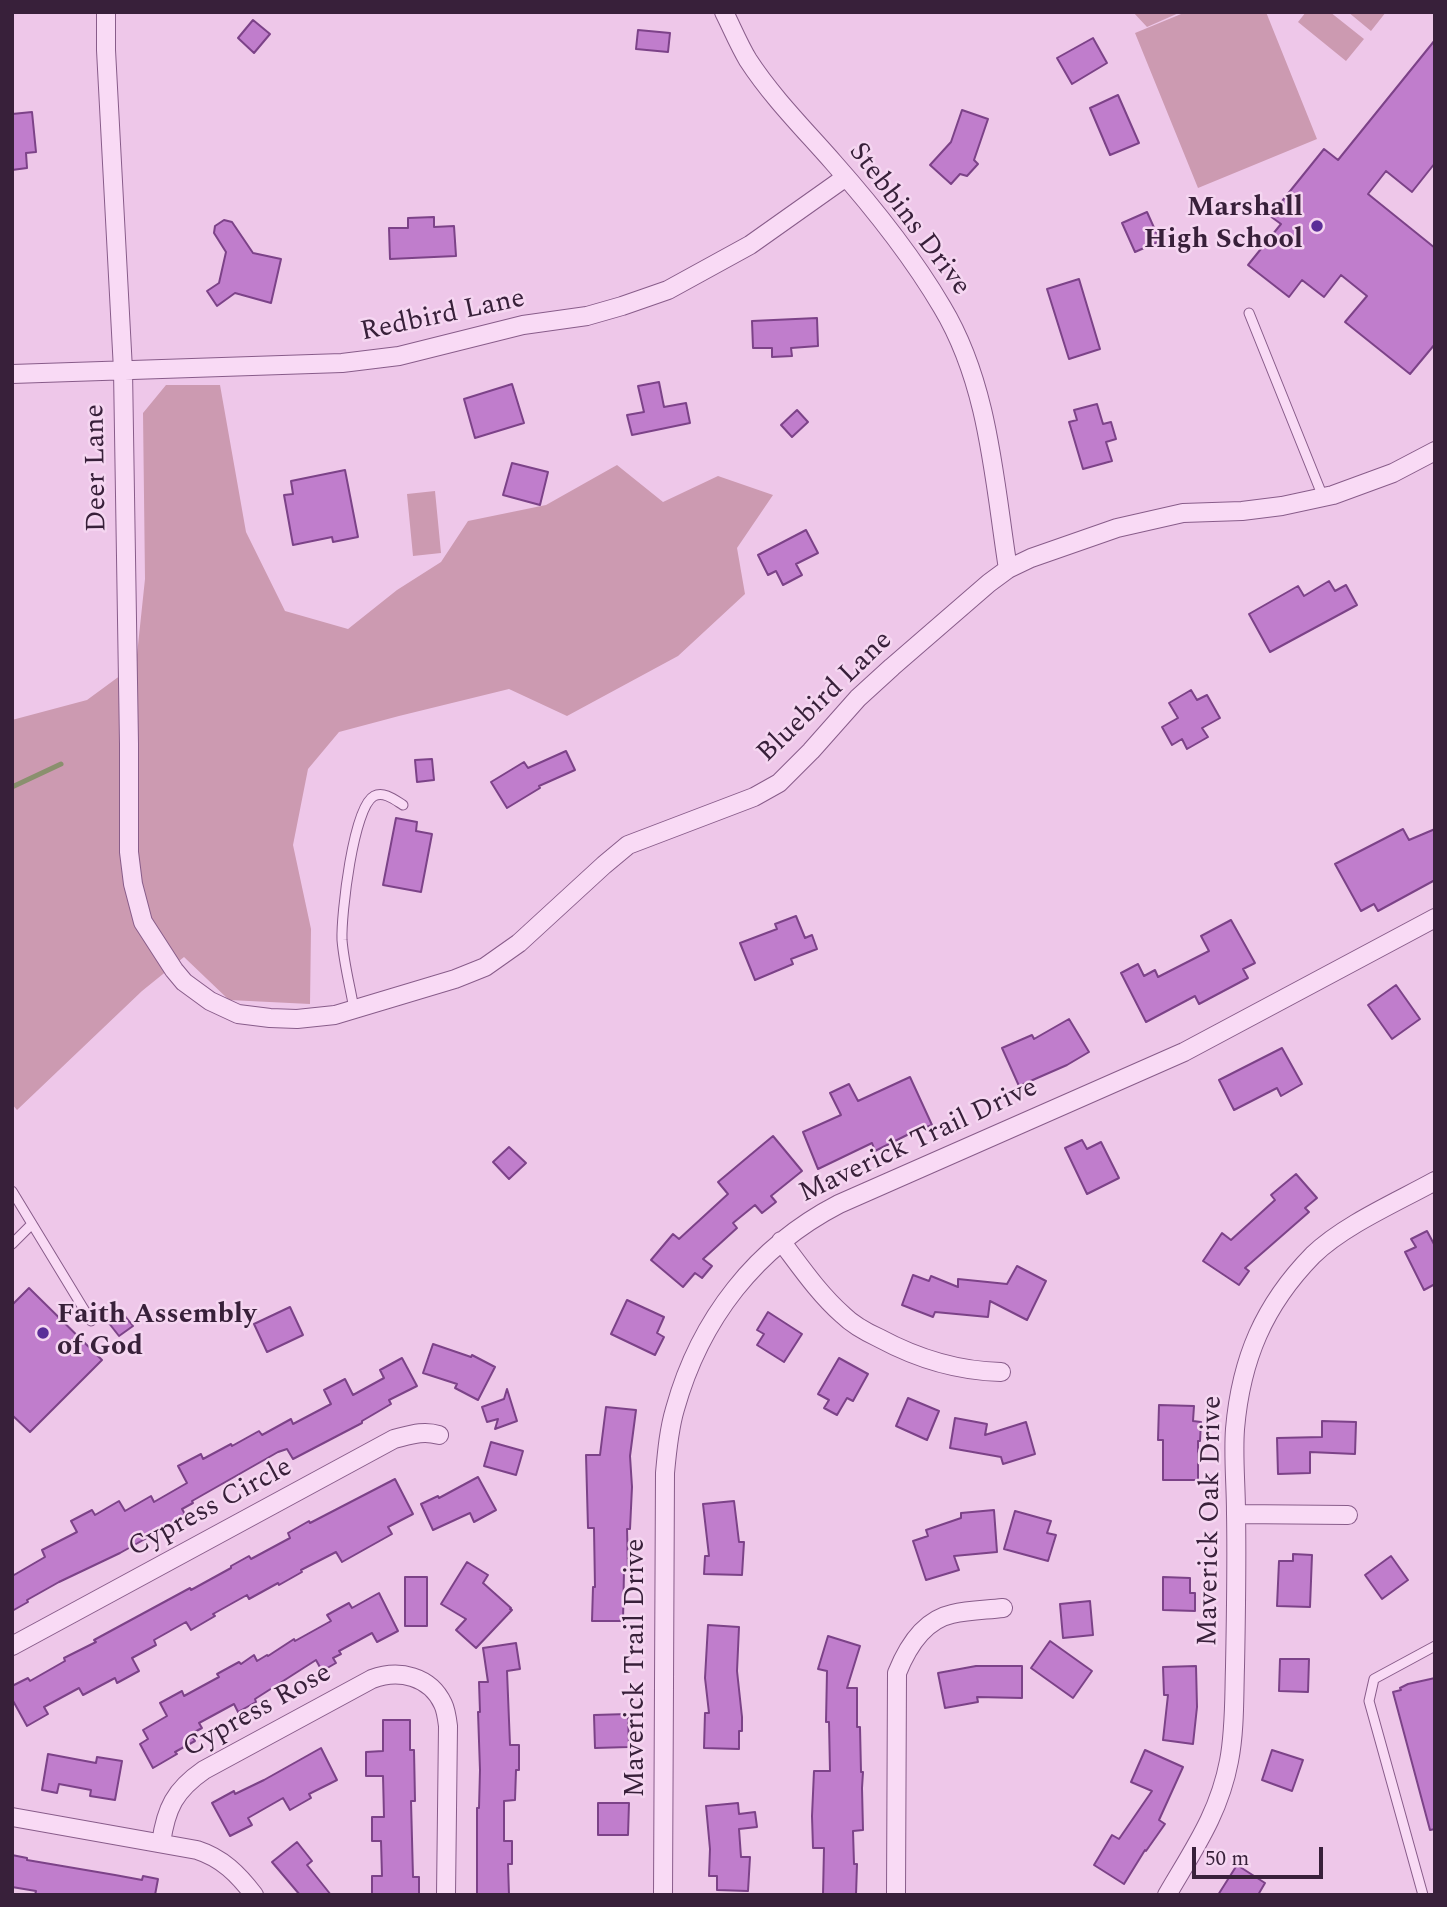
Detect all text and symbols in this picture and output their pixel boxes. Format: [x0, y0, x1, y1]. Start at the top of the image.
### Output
street label: Stebbins Drive [840, 137, 976, 303]
place label: Marshall High School [1144, 193, 1303, 259]
marker: Marshall High School [1309, 218, 1325, 234]
street label: Redbird Lane [358, 283, 528, 351]
street label: Deer Lane [80, 404, 116, 532]
street label: Bluebird Lane [751, 625, 901, 771]
street label: Maverick Trail Drive [794, 1072, 1044, 1212]
place label: Faith Assembly of God [57, 1300, 256, 1366]
marker: Faith Assembly of God [35, 1325, 51, 1341]
street label: Maverick Oak Drive [1193, 1395, 1231, 1647]
street label: Cypress Circle [123, 1452, 299, 1566]
street label: Maverick Trail Drive [621, 1538, 655, 1798]
street label: Cypress Rose [178, 1657, 338, 1767]
scale bar [1195, 1834, 1326, 1878]
text: 50 m [1205, 1843, 1249, 1875]

